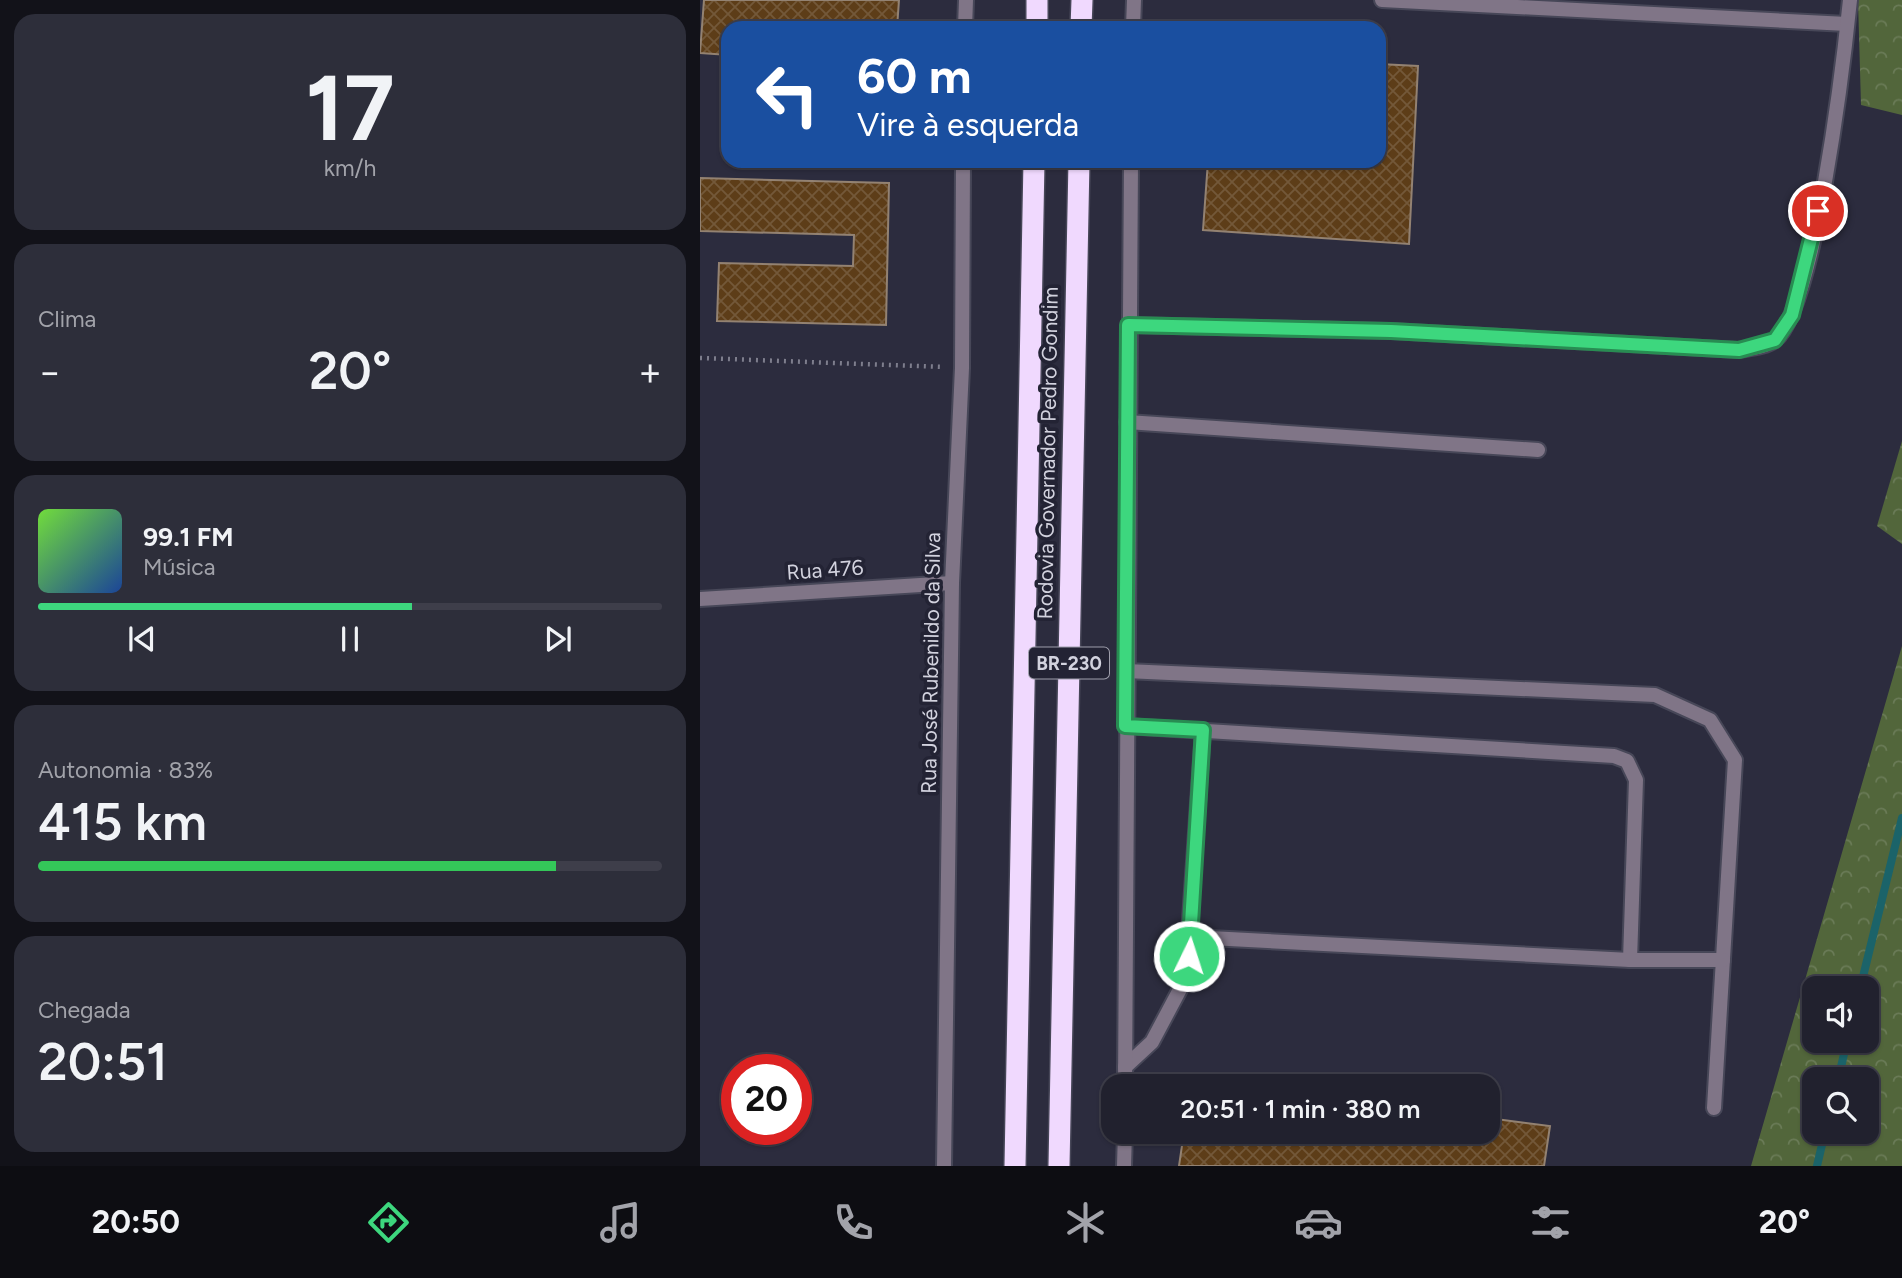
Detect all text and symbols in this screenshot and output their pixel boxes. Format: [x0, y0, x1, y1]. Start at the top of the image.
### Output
text: 60 m [857, 46, 972, 105]
icon: left [742, 49, 833, 140]
text: 17 [306, 54, 395, 163]
text: Vire à esquerda [857, 106, 1079, 144]
text: km/h [324, 154, 376, 182]
pin [1788, 181, 1848, 241]
icon: arrive [1799, 192, 1837, 230]
street label: Rodovia Governador Pedro Gondim [1032, 286, 1063, 619]
text: Clima [38, 305, 96, 333]
text: 20° [309, 340, 391, 402]
text: − [38, 349, 62, 395]
text: + [638, 349, 662, 395]
text: 99.1 FM [143, 521, 233, 553]
street label: Rua José Rubenildo da Silva [916, 532, 945, 794]
text: Música [143, 553, 216, 581]
street label: Rua 476 [786, 554, 864, 585]
icon: previous [123, 620, 161, 658]
icon: pause [331, 620, 369, 658]
icon: next [539, 620, 577, 658]
road number: BR-230 [1029, 648, 1109, 678]
text: Autonomia · 83% [38, 756, 213, 784]
text: 415 km [38, 791, 207, 853]
position arrow [1152, 919, 1226, 993]
map controls [1802, 976, 1879, 1144]
button: sound [1802, 976, 1879, 1053]
text: Chegada [38, 996, 130, 1024]
text: 20:51 [38, 1031, 168, 1093]
speed limit sign: 20 [721, 1054, 812, 1145]
button: search [1802, 1067, 1879, 1144]
text: 20:51 · 1 min · 380 m [1181, 1093, 1420, 1125]
icon: directions [364, 1198, 413, 1247]
icon: music [596, 1198, 645, 1247]
icon: phone [829, 1198, 878, 1247]
icon: climate [1061, 1198, 1110, 1247]
icon: car [1294, 1198, 1343, 1247]
icon: filters [1526, 1198, 1575, 1247]
text: 20:50 [92, 1203, 180, 1241]
text: 20° [1759, 1203, 1810, 1241]

